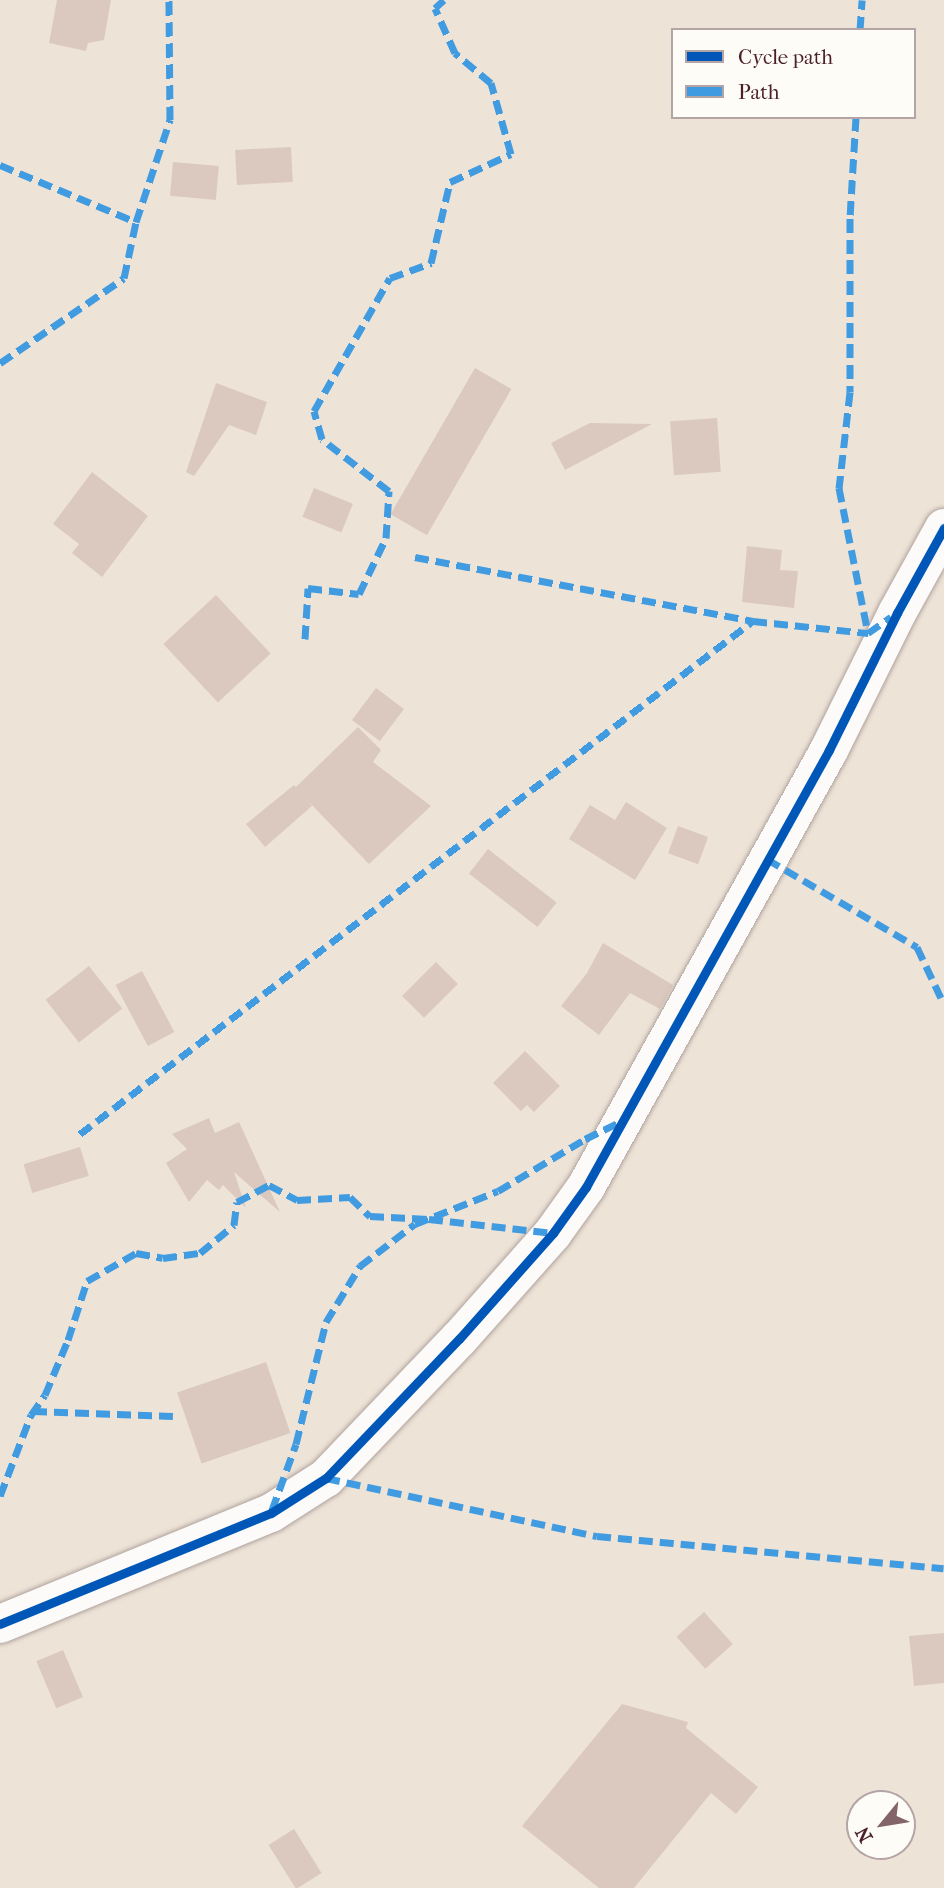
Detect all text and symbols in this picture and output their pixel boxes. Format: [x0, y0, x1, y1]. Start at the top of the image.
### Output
legend [671, 28, 916, 119]
text: Cycle path [738, 45, 833, 69]
text: Path [738, 80, 779, 104]
north arrow [846, 1790, 916, 1860]
text: N [851, 1823, 878, 1846]

